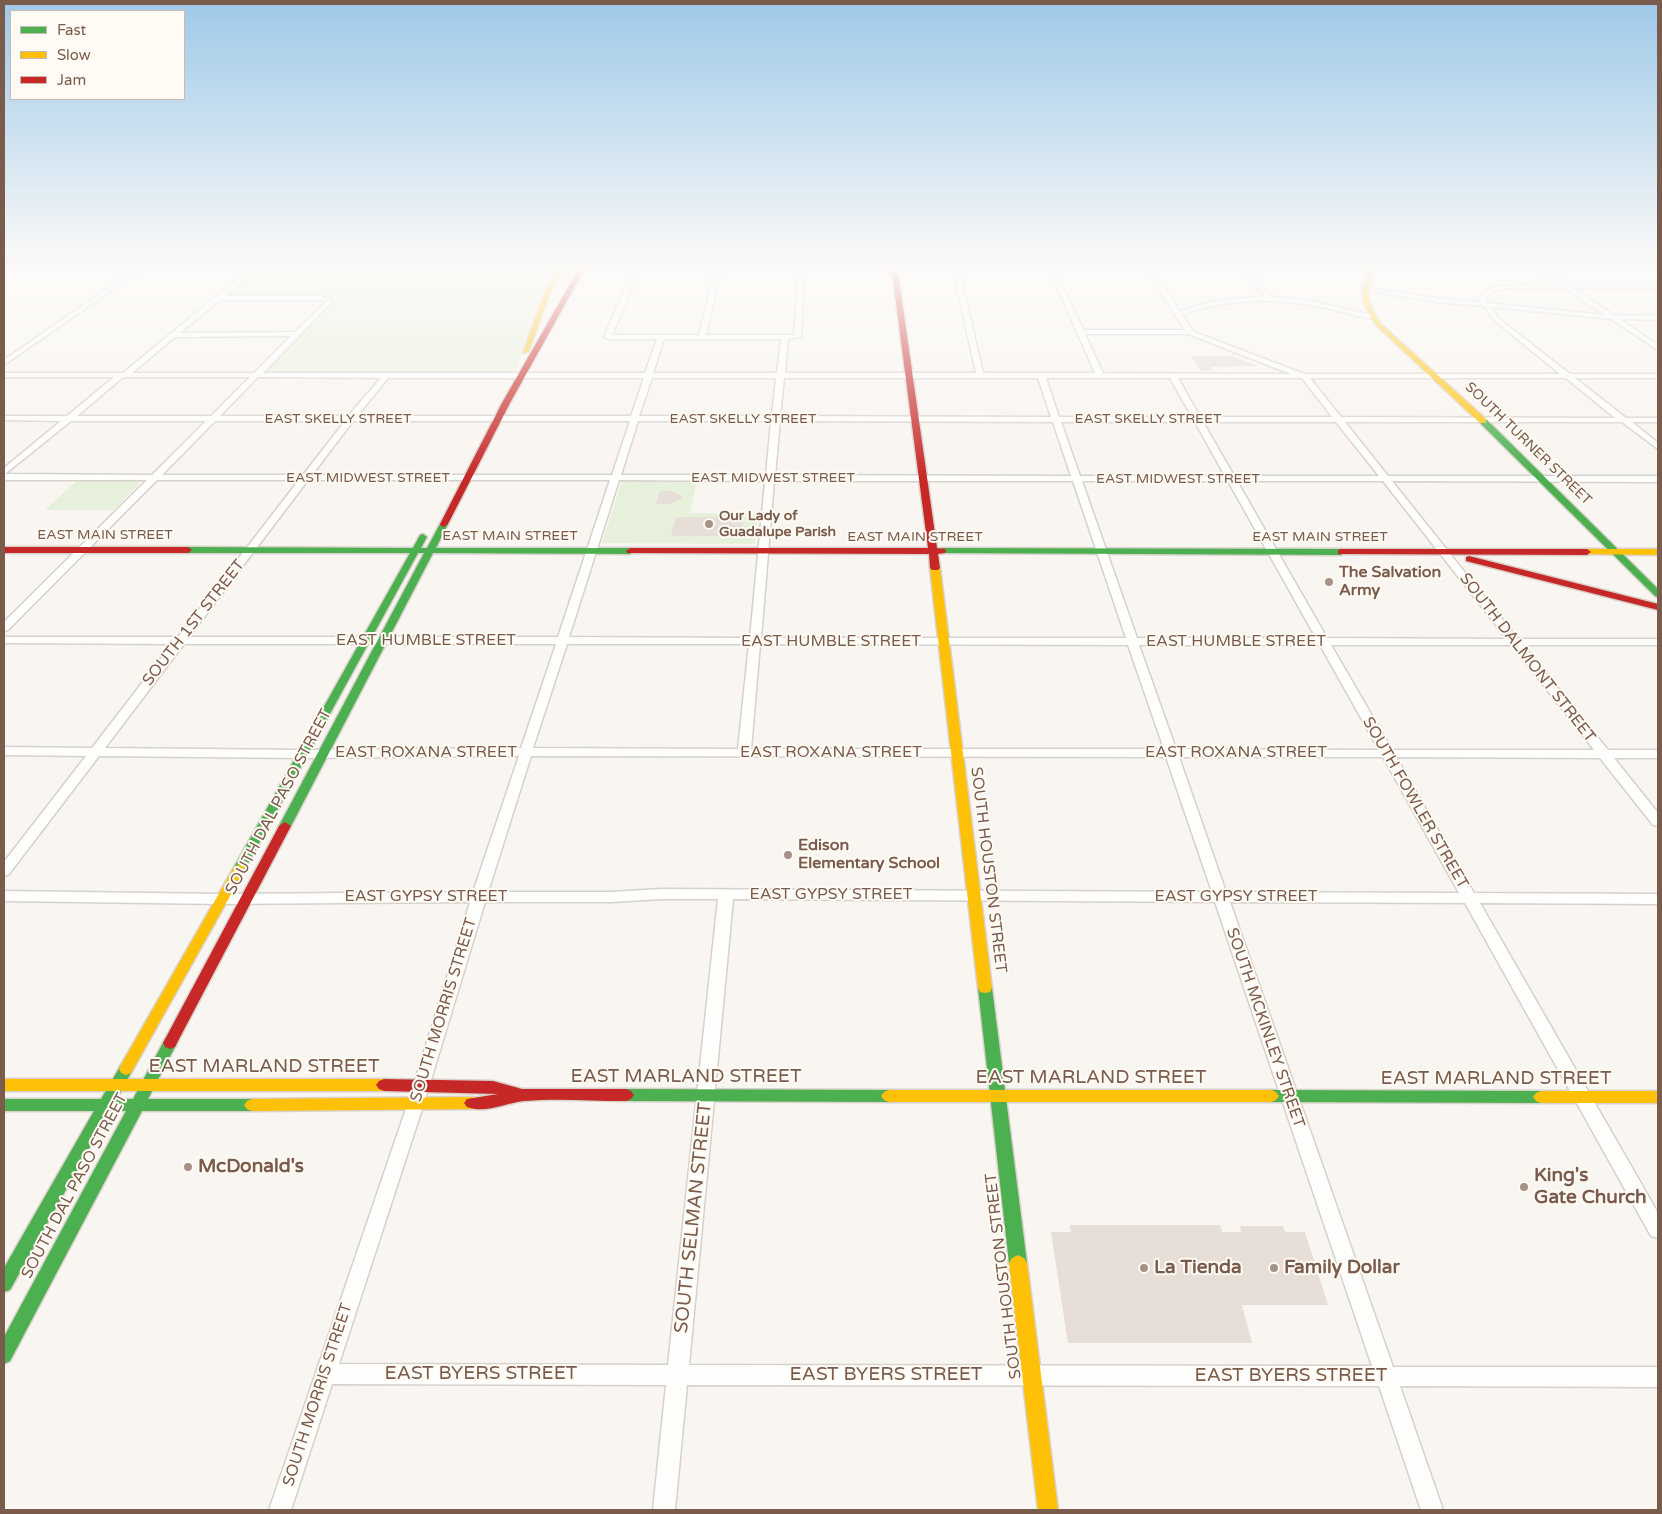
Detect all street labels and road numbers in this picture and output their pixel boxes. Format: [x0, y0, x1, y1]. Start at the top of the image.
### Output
street label: SOUTH TURNER STREET [1461, 379, 1595, 509]
street label: EAST SKELLY STREET [264, 411, 412, 427]
street label: EAST SKELLY STREET [669, 411, 817, 427]
street label: EAST SKELLY STREET [1074, 411, 1222, 427]
street label: EAST MIDWEST STREET [286, 470, 450, 486]
street label: EAST MIDWEST STREET [691, 470, 855, 486]
street label: EAST MIDWEST STREET [1096, 471, 1260, 487]
street label: EAST MAIN STREET [37, 527, 173, 543]
street label: EAST MAIN STREET [442, 528, 578, 544]
street label: EAST MAIN STREET [847, 529, 983, 545]
street label: EAST MAIN STREET [1252, 529, 1388, 545]
street label: SOUTH 1ST STREET [139, 556, 249, 690]
street label: SOUTH DALMONT STREET [1455, 569, 1599, 747]
street label: EAST HUMBLE STREET [336, 631, 516, 651]
street label: EAST HUMBLE STREET [741, 632, 921, 652]
street label: EAST HUMBLE STREET [1146, 632, 1326, 652]
street label: SOUTH DAL PASO STREET [222, 706, 336, 898]
street label: SOUTH FOWLER STREET [1358, 714, 1472, 892]
street label: EAST ROXANA STREET [335, 743, 517, 763]
street label: EAST ROXANA STREET [740, 743, 922, 763]
street label: EAST ROXANA STREET [1145, 743, 1327, 763]
street label: SOUTH HOUSTON STREET [966, 766, 1010, 974]
street label: EAST GYPSY STREET [749, 885, 913, 905]
street label: EAST GYPSY STREET [344, 887, 508, 907]
street label: EAST GYPSY STREET [1154, 887, 1318, 907]
street label: SOUTH MORRIS STREET [407, 916, 481, 1104]
street label: SOUTH MCKINLEY STREET [1222, 926, 1308, 1130]
street label: EAST MARLAND STREET [149, 1056, 379, 1078]
street label: EAST MARLAND STREET [571, 1066, 801, 1088]
street label: EAST MARLAND STREET [976, 1067, 1206, 1089]
street label: EAST MARLAND STREET [1381, 1068, 1611, 1090]
street label: SOUTH DAL PASO STREET [18, 1090, 132, 1282]
street label: SOUTH SELMAN STREET [671, 1102, 717, 1334]
street label: SOUTH HOUSTON STREET [982, 1172, 1026, 1380]
street label: SOUTH MORRIS STREET [279, 1301, 357, 1489]
street label: EAST BYERS STREET [385, 1363, 577, 1385]
street label: EAST BYERS STREET [790, 1364, 982, 1386]
street label: EAST BYERS STREET [1195, 1365, 1387, 1387]

